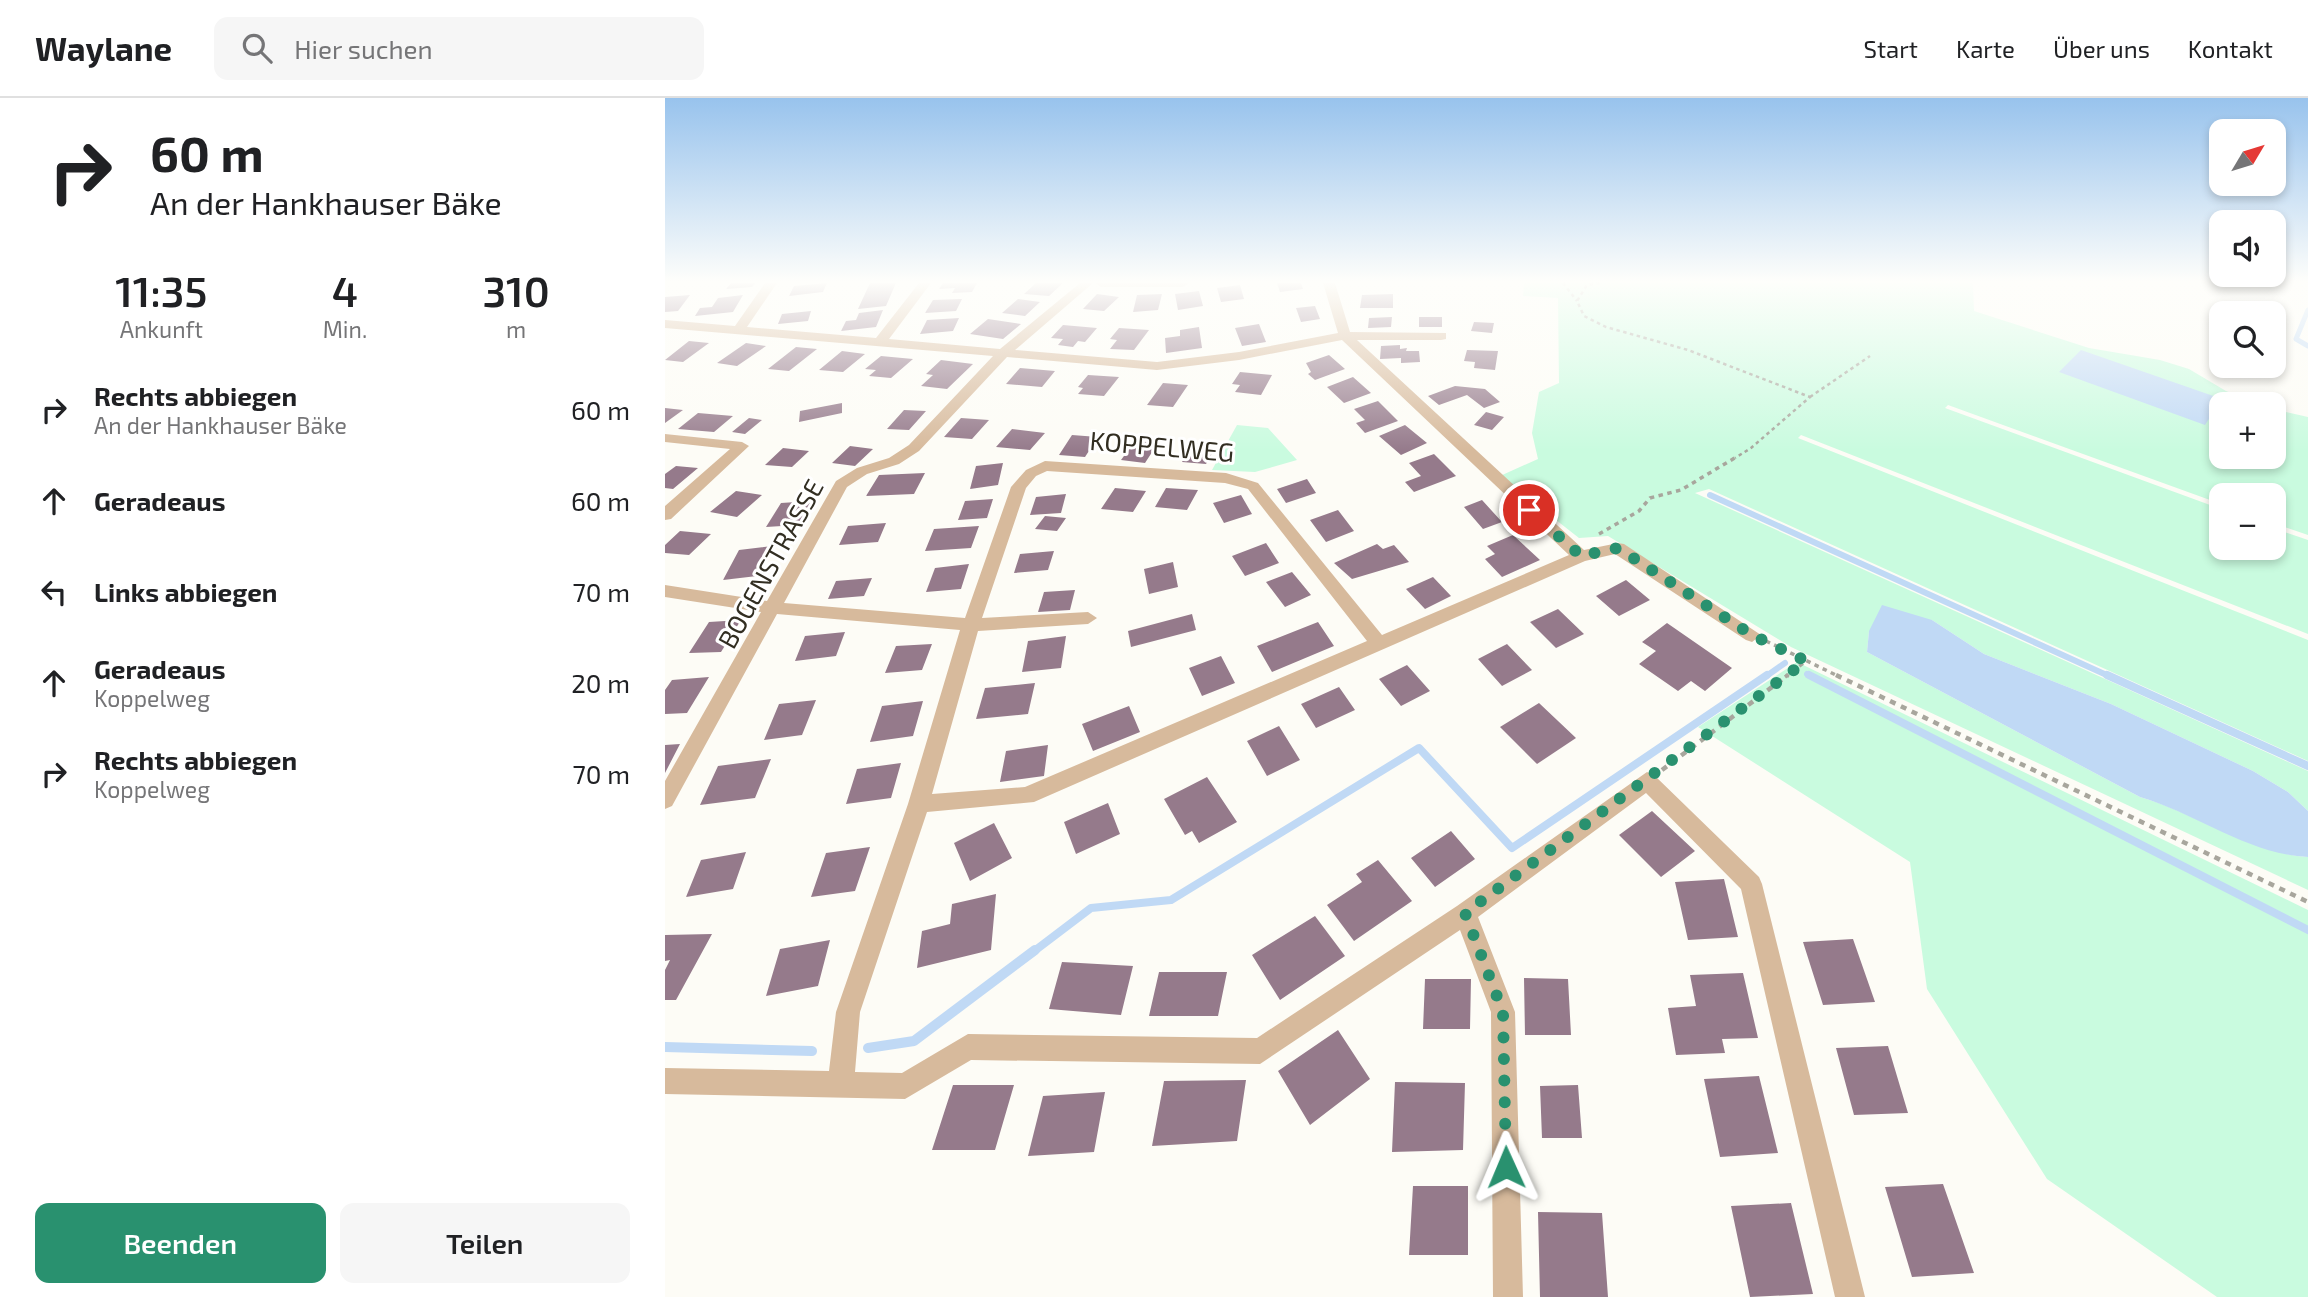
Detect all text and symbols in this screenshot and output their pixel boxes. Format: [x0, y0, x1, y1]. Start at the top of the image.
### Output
search box [214, 17, 704, 80]
text: Waylane [35, 28, 172, 68]
icon: search [238, 29, 276, 67]
text: Hier suchen [294, 33, 433, 64]
text: Start [1864, 34, 1918, 63]
text: Karte [1956, 34, 2015, 63]
text: Über uns [2053, 34, 2150, 63]
text: Kontakt [2188, 34, 2273, 63]
north arrow [2209, 119, 2285, 196]
map controls [2209, 119, 2286, 560]
text: 60 m [150, 123, 264, 182]
icon: right [35, 126, 126, 217]
text: An der Hankhauser Bäke [150, 183, 502, 221]
button: sound [2209, 210, 2286, 287]
text: 11:35 [115, 265, 207, 315]
text: 4 [332, 265, 358, 315]
text: 310 [482, 265, 550, 315]
button: search [2209, 301, 2286, 378]
text: Ankunft [120, 315, 203, 343]
text: Min. [323, 315, 367, 343]
text: m [506, 315, 526, 343]
text: Rechts abbiegen [94, 380, 297, 411]
icon: right [35, 391, 73, 429]
button: + [2209, 392, 2286, 469]
text: 60 m [571, 394, 630, 425]
text: An der Hankhauser Bäke [94, 411, 347, 439]
street label: KOPPELWEG [1089, 424, 1236, 467]
street label: BOGENSTRASSE [710, 473, 829, 653]
pin [1499, 480, 1559, 540]
icon: ahead [35, 482, 73, 520]
button: − [2209, 483, 2286, 560]
text: Geradeaus [94, 485, 226, 516]
text: 60 m [571, 485, 630, 516]
icon: arrive [1510, 491, 1548, 529]
icon: left [35, 573, 73, 611]
text: Links abbiegen [94, 576, 278, 607]
text: 70 m [572, 576, 630, 607]
text: Geradeaus [94, 653, 226, 684]
icon: ahead [35, 664, 73, 702]
text: 20 m [571, 667, 630, 698]
text: Koppelweg [94, 684, 210, 712]
text: Rechts abbiegen [94, 744, 297, 775]
icon: right [35, 755, 73, 793]
text: 70 m [572, 758, 630, 789]
text: Koppelweg [94, 775, 210, 803]
position arrow [1469, 1130, 1543, 1204]
button: Beenden [35, 1203, 326, 1283]
button: Teilen [340, 1203, 630, 1283]

